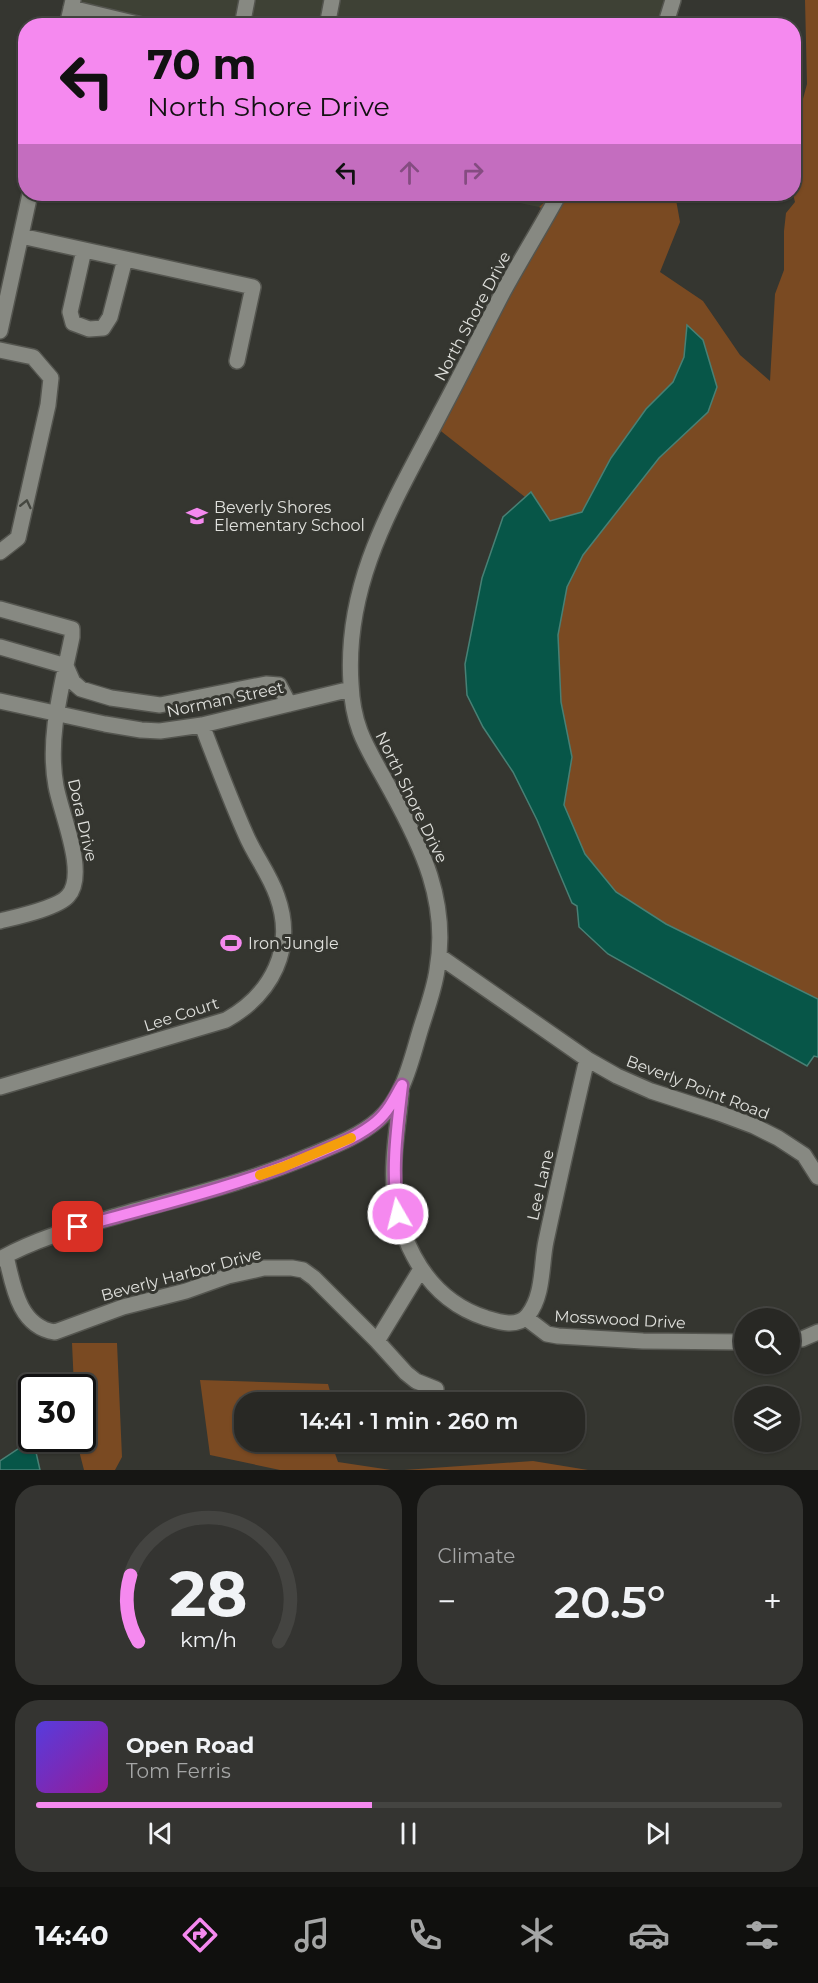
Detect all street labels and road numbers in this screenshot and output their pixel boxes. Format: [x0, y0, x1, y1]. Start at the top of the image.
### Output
street label: North Shore Drive [430, 248, 515, 384]
street label: Norman Street [165, 678, 286, 721]
street label: North Shore Drive [371, 728, 452, 866]
street label: Dora Drive [64, 777, 101, 863]
street label: Lee Court [141, 993, 222, 1036]
street label: Beverly Point Road [623, 1051, 772, 1124]
street label: Lee Lane [523, 1148, 558, 1222]
street label: Beverly Harbor Drive [99, 1244, 263, 1305]
street label: Mosswood Drive [554, 1307, 686, 1332]

